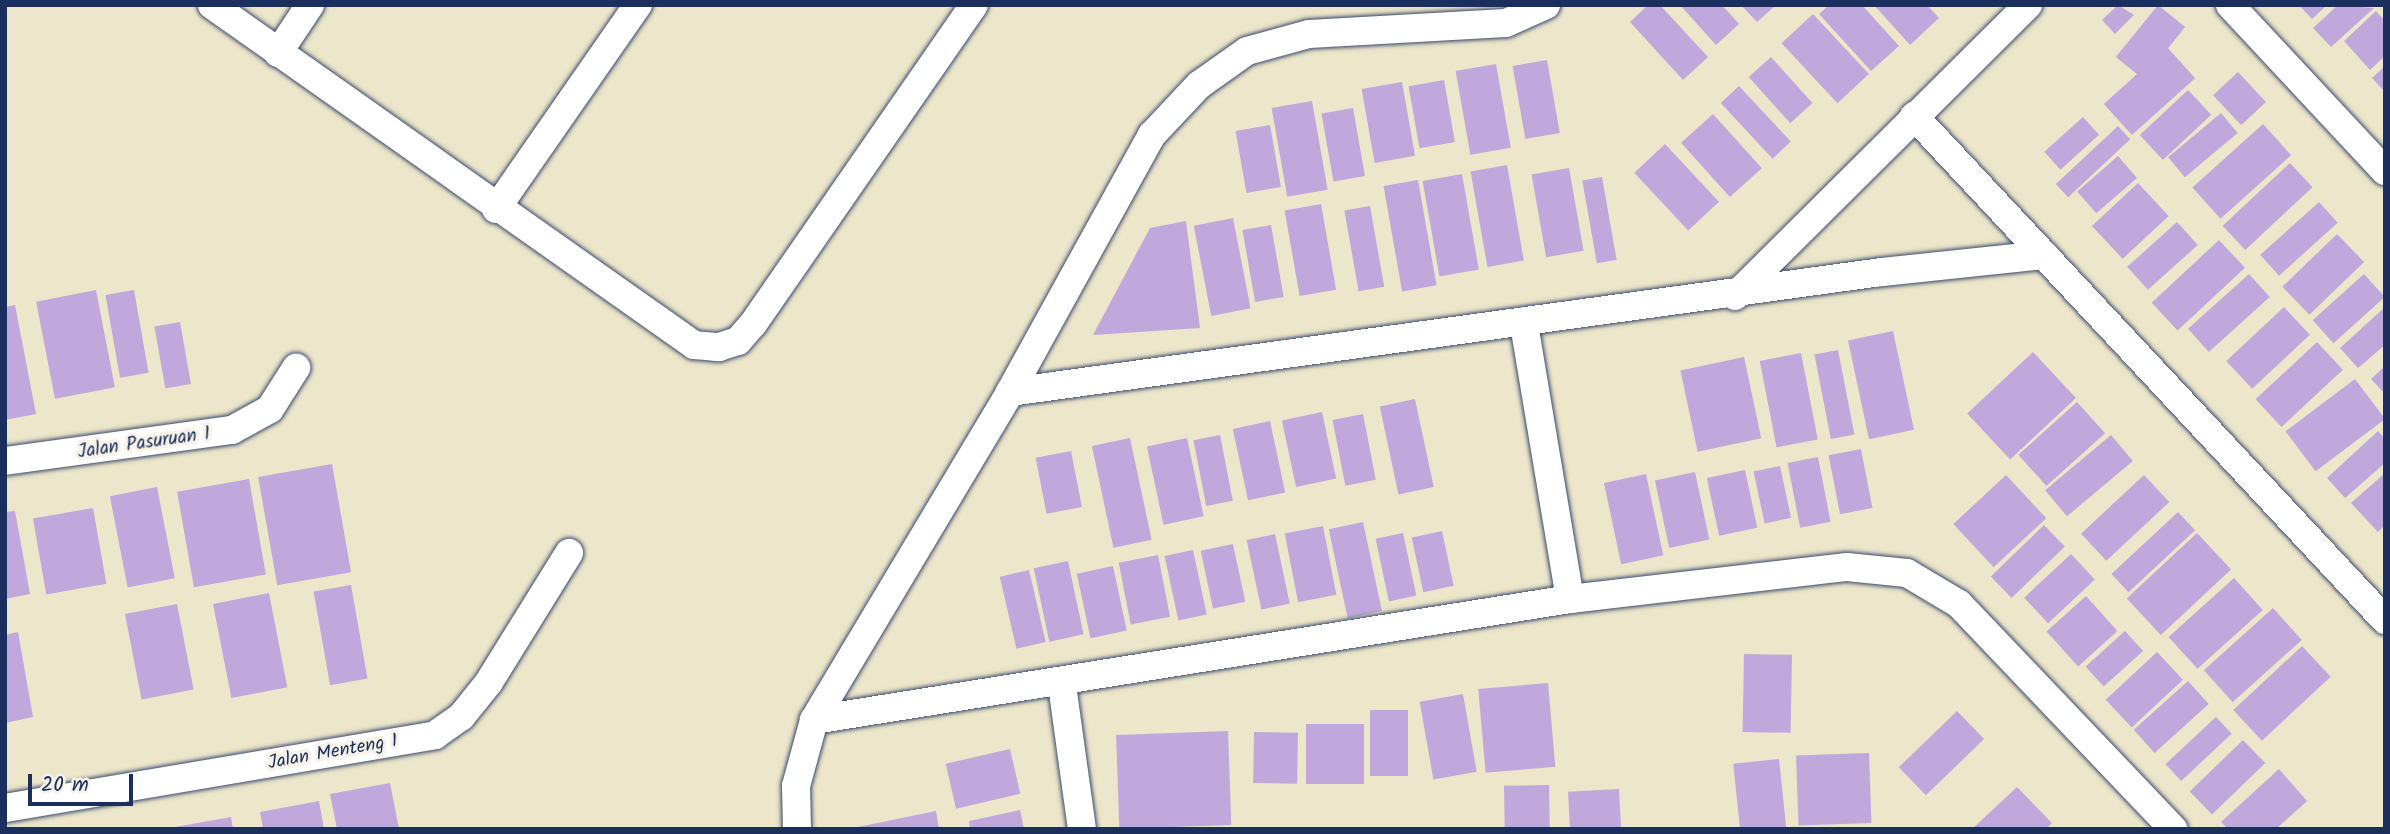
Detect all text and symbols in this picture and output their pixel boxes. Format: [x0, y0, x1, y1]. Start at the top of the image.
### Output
street label: Jalan Pasuruan 1 [76, 423, 212, 465]
street label: Jalan Menteng 1 [266, 730, 400, 776]
scale bar [32, 760, 136, 804]
text: 20 m [41, 769, 89, 802]

